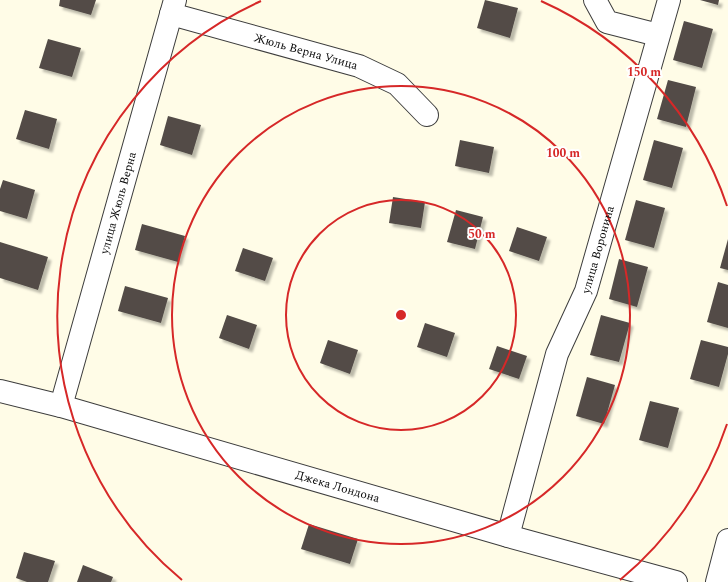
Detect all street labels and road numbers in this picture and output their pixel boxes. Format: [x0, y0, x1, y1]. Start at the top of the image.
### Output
street label: Жюль Верна Улица [252, 28, 360, 75]
street label: улица Жюль Верна [95, 149, 142, 257]
street label: улица Воронина [576, 203, 620, 297]
street label: Джека Лондона [293, 466, 382, 508]

